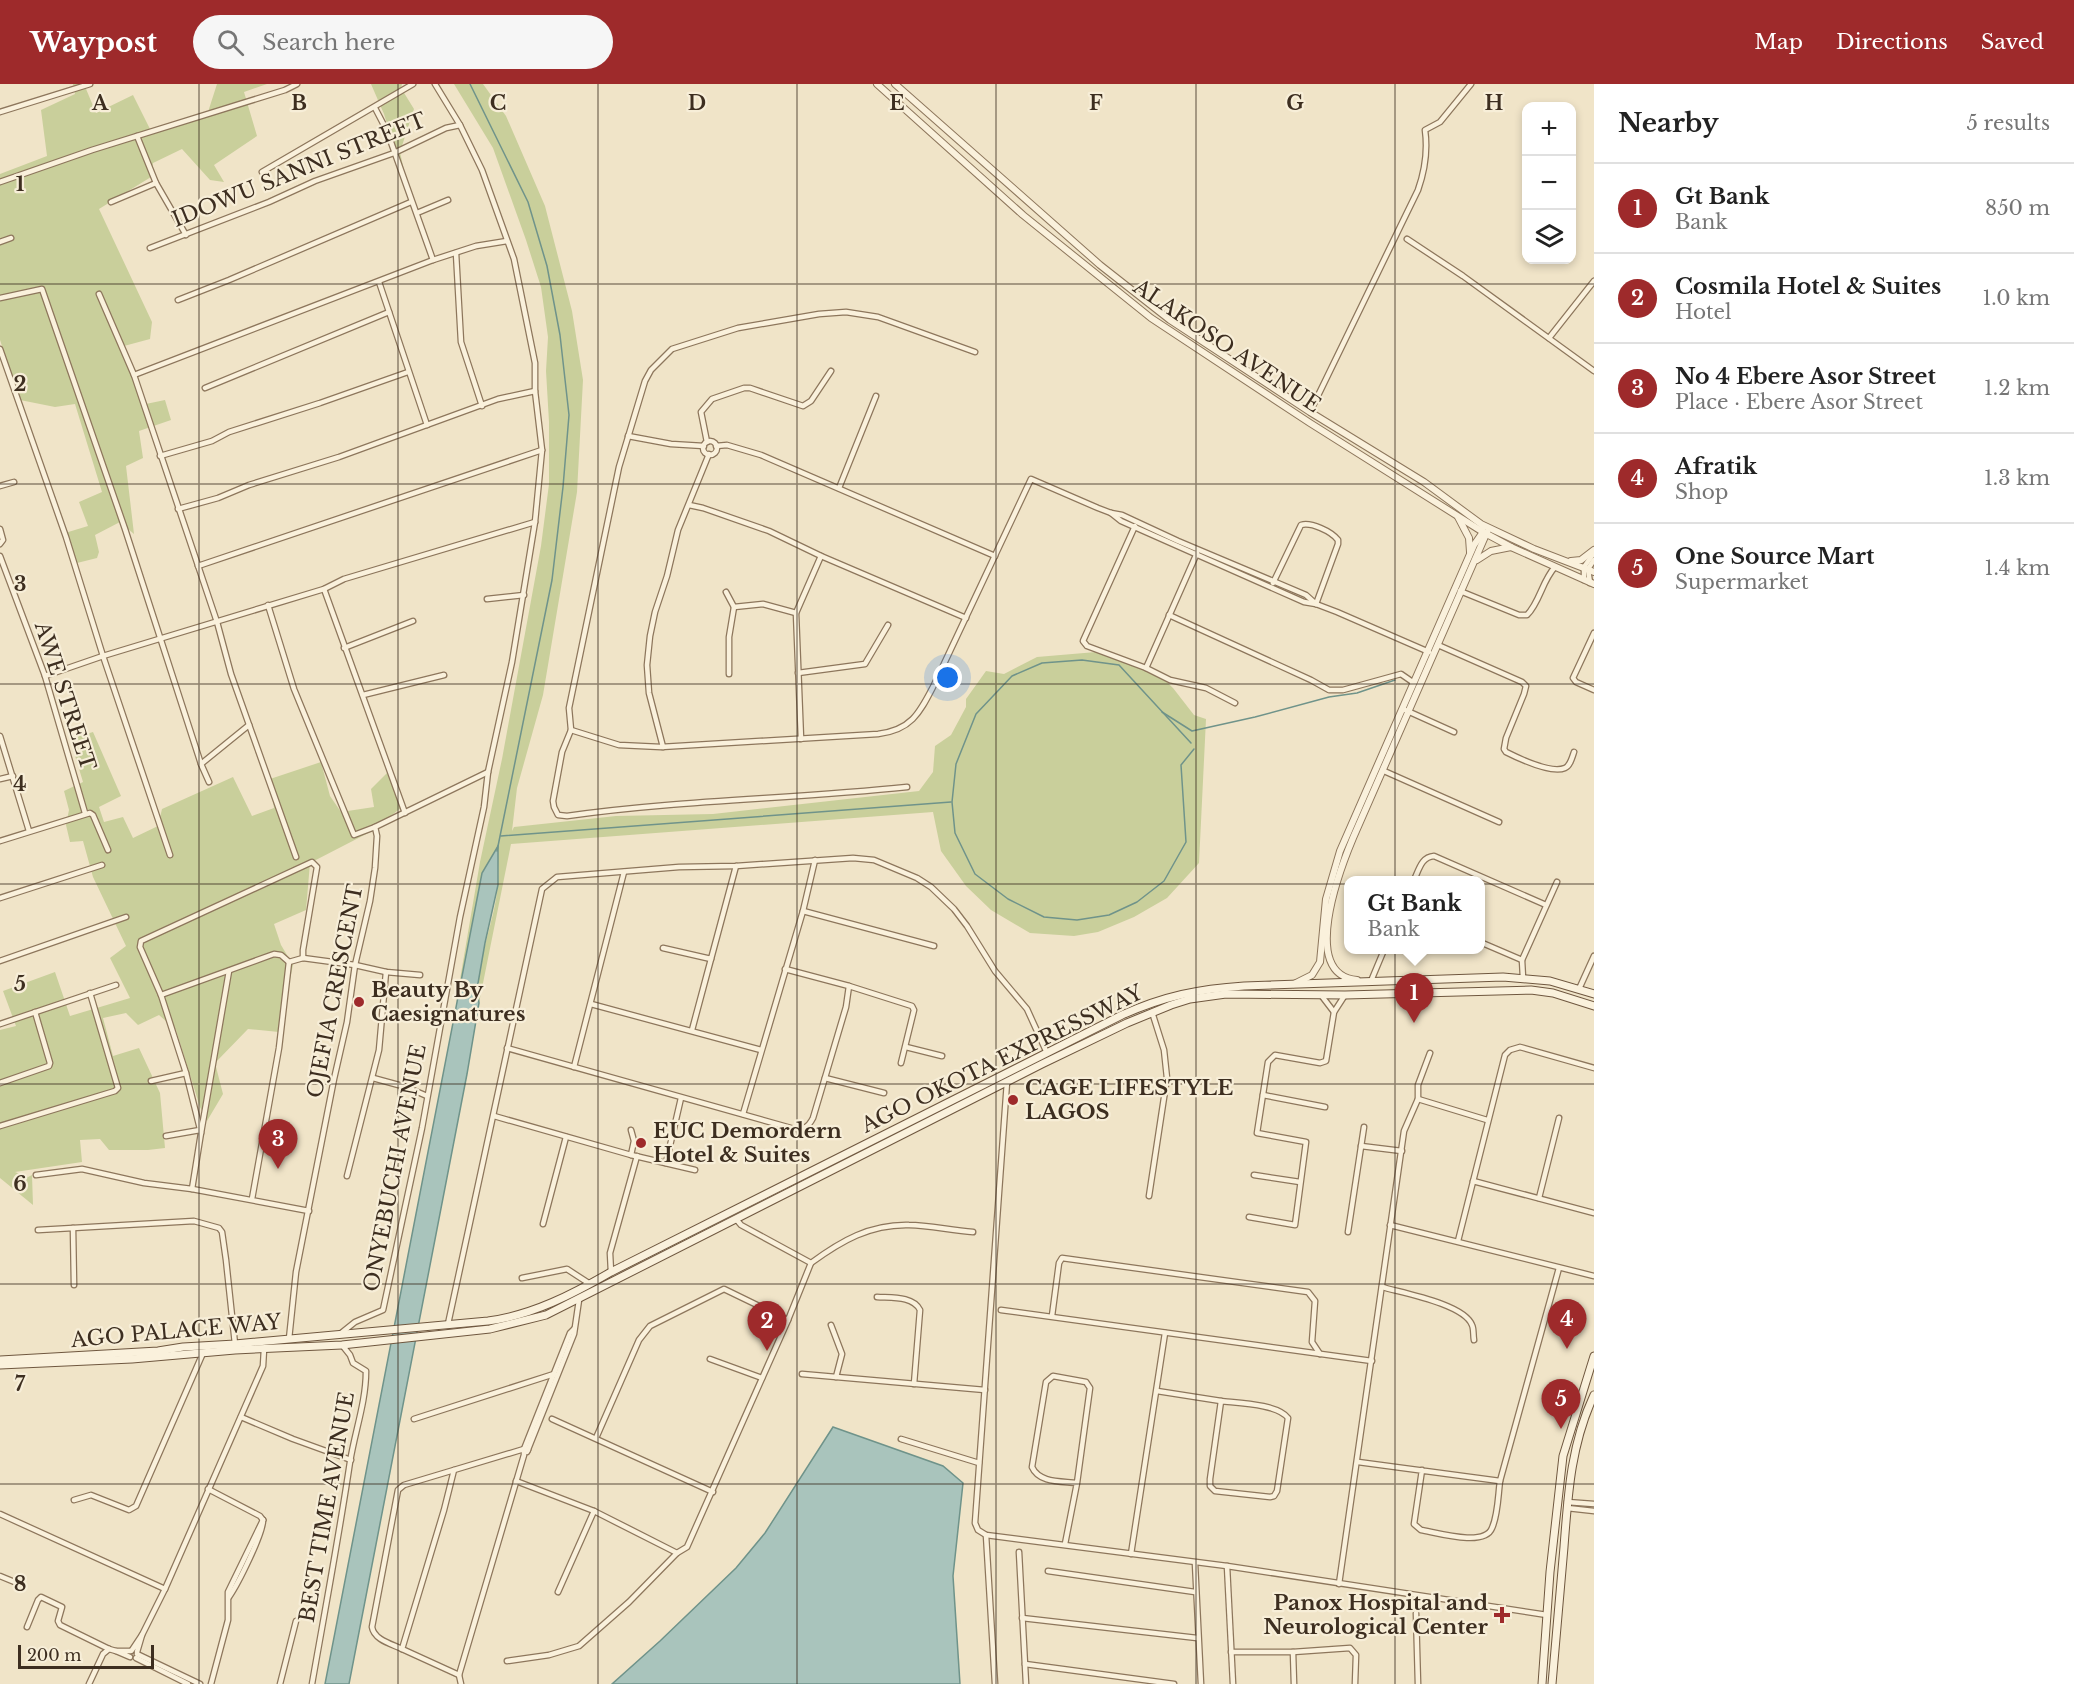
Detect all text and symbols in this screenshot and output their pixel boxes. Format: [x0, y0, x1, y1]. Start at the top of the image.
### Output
search box [193, 15, 613, 69]
text: Waypost [30, 25, 157, 60]
icon: search [214, 26, 247, 59]
text: Search here [262, 29, 395, 56]
text: Map [1754, 29, 1803, 55]
text: Directions [1836, 29, 1948, 55]
text: Saved [1981, 29, 2044, 55]
text: A [91, 91, 109, 115]
text: B [291, 91, 307, 115]
text: C [490, 91, 506, 115]
text: D [688, 91, 706, 115]
text: E [889, 91, 905, 115]
text: F [1089, 91, 1103, 115]
text: G [1286, 91, 1304, 115]
text: H [1485, 91, 1504, 115]
map controls [1522, 102, 1576, 264]
button: + [1522, 102, 1576, 156]
street label: IDOWU SANNI STREET [168, 107, 430, 233]
text: Nearby [1618, 107, 1719, 139]
text: 5 results [1967, 111, 2050, 135]
button: − [1522, 156, 1576, 210]
text: 1 [16, 172, 25, 196]
text: Gt Bank [1675, 183, 1769, 210]
text: 1 [1633, 196, 1642, 220]
text: 850 m [1985, 196, 2050, 220]
button: layers [1522, 210, 1576, 264]
text: Bank [1675, 210, 1728, 234]
street label: ALAKOSO AVENUE [1128, 273, 1326, 418]
text: Cosmila Hotel & Suites [1675, 273, 1941, 300]
text: 2 [1631, 286, 1644, 310]
text: 1.0 km [1982, 286, 2050, 310]
text: Hotel [1675, 300, 1732, 324]
text: No 4 Ebere Asor Street [1675, 363, 1936, 390]
text: 2 [13, 372, 27, 396]
text: 3 [1631, 376, 1644, 400]
text: 1.2 km [1984, 376, 2050, 400]
text: Place · Ebere Asor Street [1675, 390, 1923, 414]
text: Afratik [1675, 453, 1757, 480]
text: 4 [1631, 466, 1644, 490]
text: 1.3 km [1984, 466, 2050, 490]
text: Shop [1675, 480, 1728, 504]
text: One Source Mart [1675, 543, 1874, 570]
text: 5 [1632, 556, 1643, 580]
text: 1.4 km [1985, 556, 2050, 580]
text: Supermarket [1675, 570, 1809, 594]
text: 3 [14, 572, 26, 596]
street label: AWE STREET [28, 617, 101, 774]
your location [933, 663, 962, 692]
text: 4 [13, 772, 27, 796]
popup [1344, 876, 1485, 954]
street label: OJEFIA CRESCENT [301, 882, 369, 1100]
text: Gt Bank [1367, 890, 1462, 917]
text: Bank [1367, 917, 1420, 941]
text: 5 [14, 972, 26, 996]
pin: 1 [1394, 974, 1434, 1023]
place label: Beauty By Caesignatures [371, 977, 526, 1027]
street label: AGO OKOTA EXPRESSWAY [856, 979, 1148, 1139]
marker: Beauty By Caesignatures [352, 995, 366, 1009]
street label: ONYEBUCHI AVENUE [358, 1042, 432, 1294]
place label: CAGE LIFESTYLE LAGOS [1025, 1075, 1233, 1125]
marker: CAGE LIFESTYLE LAGOS [1006, 1093, 1020, 1107]
place label: EUC Demordern Hotel & Suites [653, 1118, 842, 1168]
pin: 3 [258, 1120, 298, 1169]
marker: EUC Demordern Hotel & Suites [634, 1136, 648, 1150]
text: 6 [13, 1172, 27, 1196]
pin: 4 [1548, 1300, 1586, 1349]
pin: 2 [748, 1302, 786, 1351]
street label: AGO PALACE WAY [69, 1309, 283, 1353]
text: 7 [15, 1372, 26, 1396]
pin: 5 [1542, 1380, 1580, 1429]
street label: BEST TIME AVENUE [294, 1390, 360, 1624]
text: 8 [14, 1572, 26, 1596]
place label: Panox Hospital and Neurological Center [1263, 1590, 1489, 1640]
marker: Panox Hospital and Neurological Center [1493, 1606, 1511, 1624]
scale bar [18, 1642, 154, 1670]
text: 200 m [27, 1645, 81, 1665]

